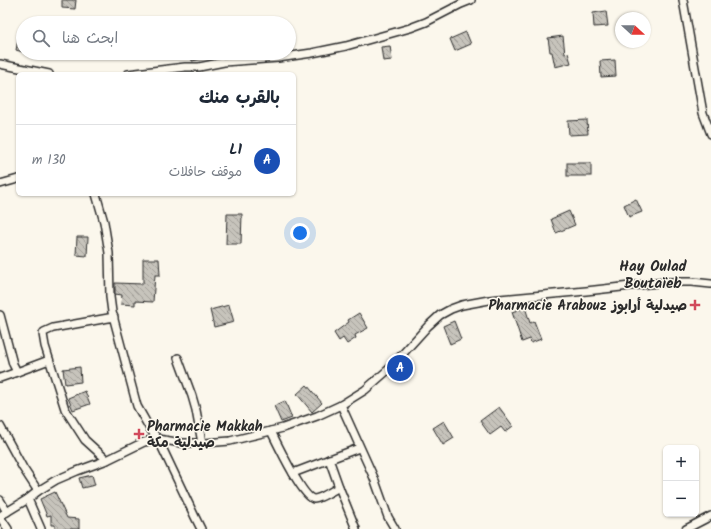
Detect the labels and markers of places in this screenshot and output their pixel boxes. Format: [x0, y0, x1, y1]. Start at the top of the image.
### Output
place label: Pharmacie Arabouz صيدلية أرابوز [488, 295, 687, 317]
marker: Pharmacie Arabouz صيدلية أرابوز [690, 300, 700, 310]
pin: A [387, 353, 413, 383]
place label: Pharmacie Makkah صيدلية مكة [147, 416, 263, 454]
marker: Pharmacie Makkah صيدلية مكة [134, 429, 144, 439]

